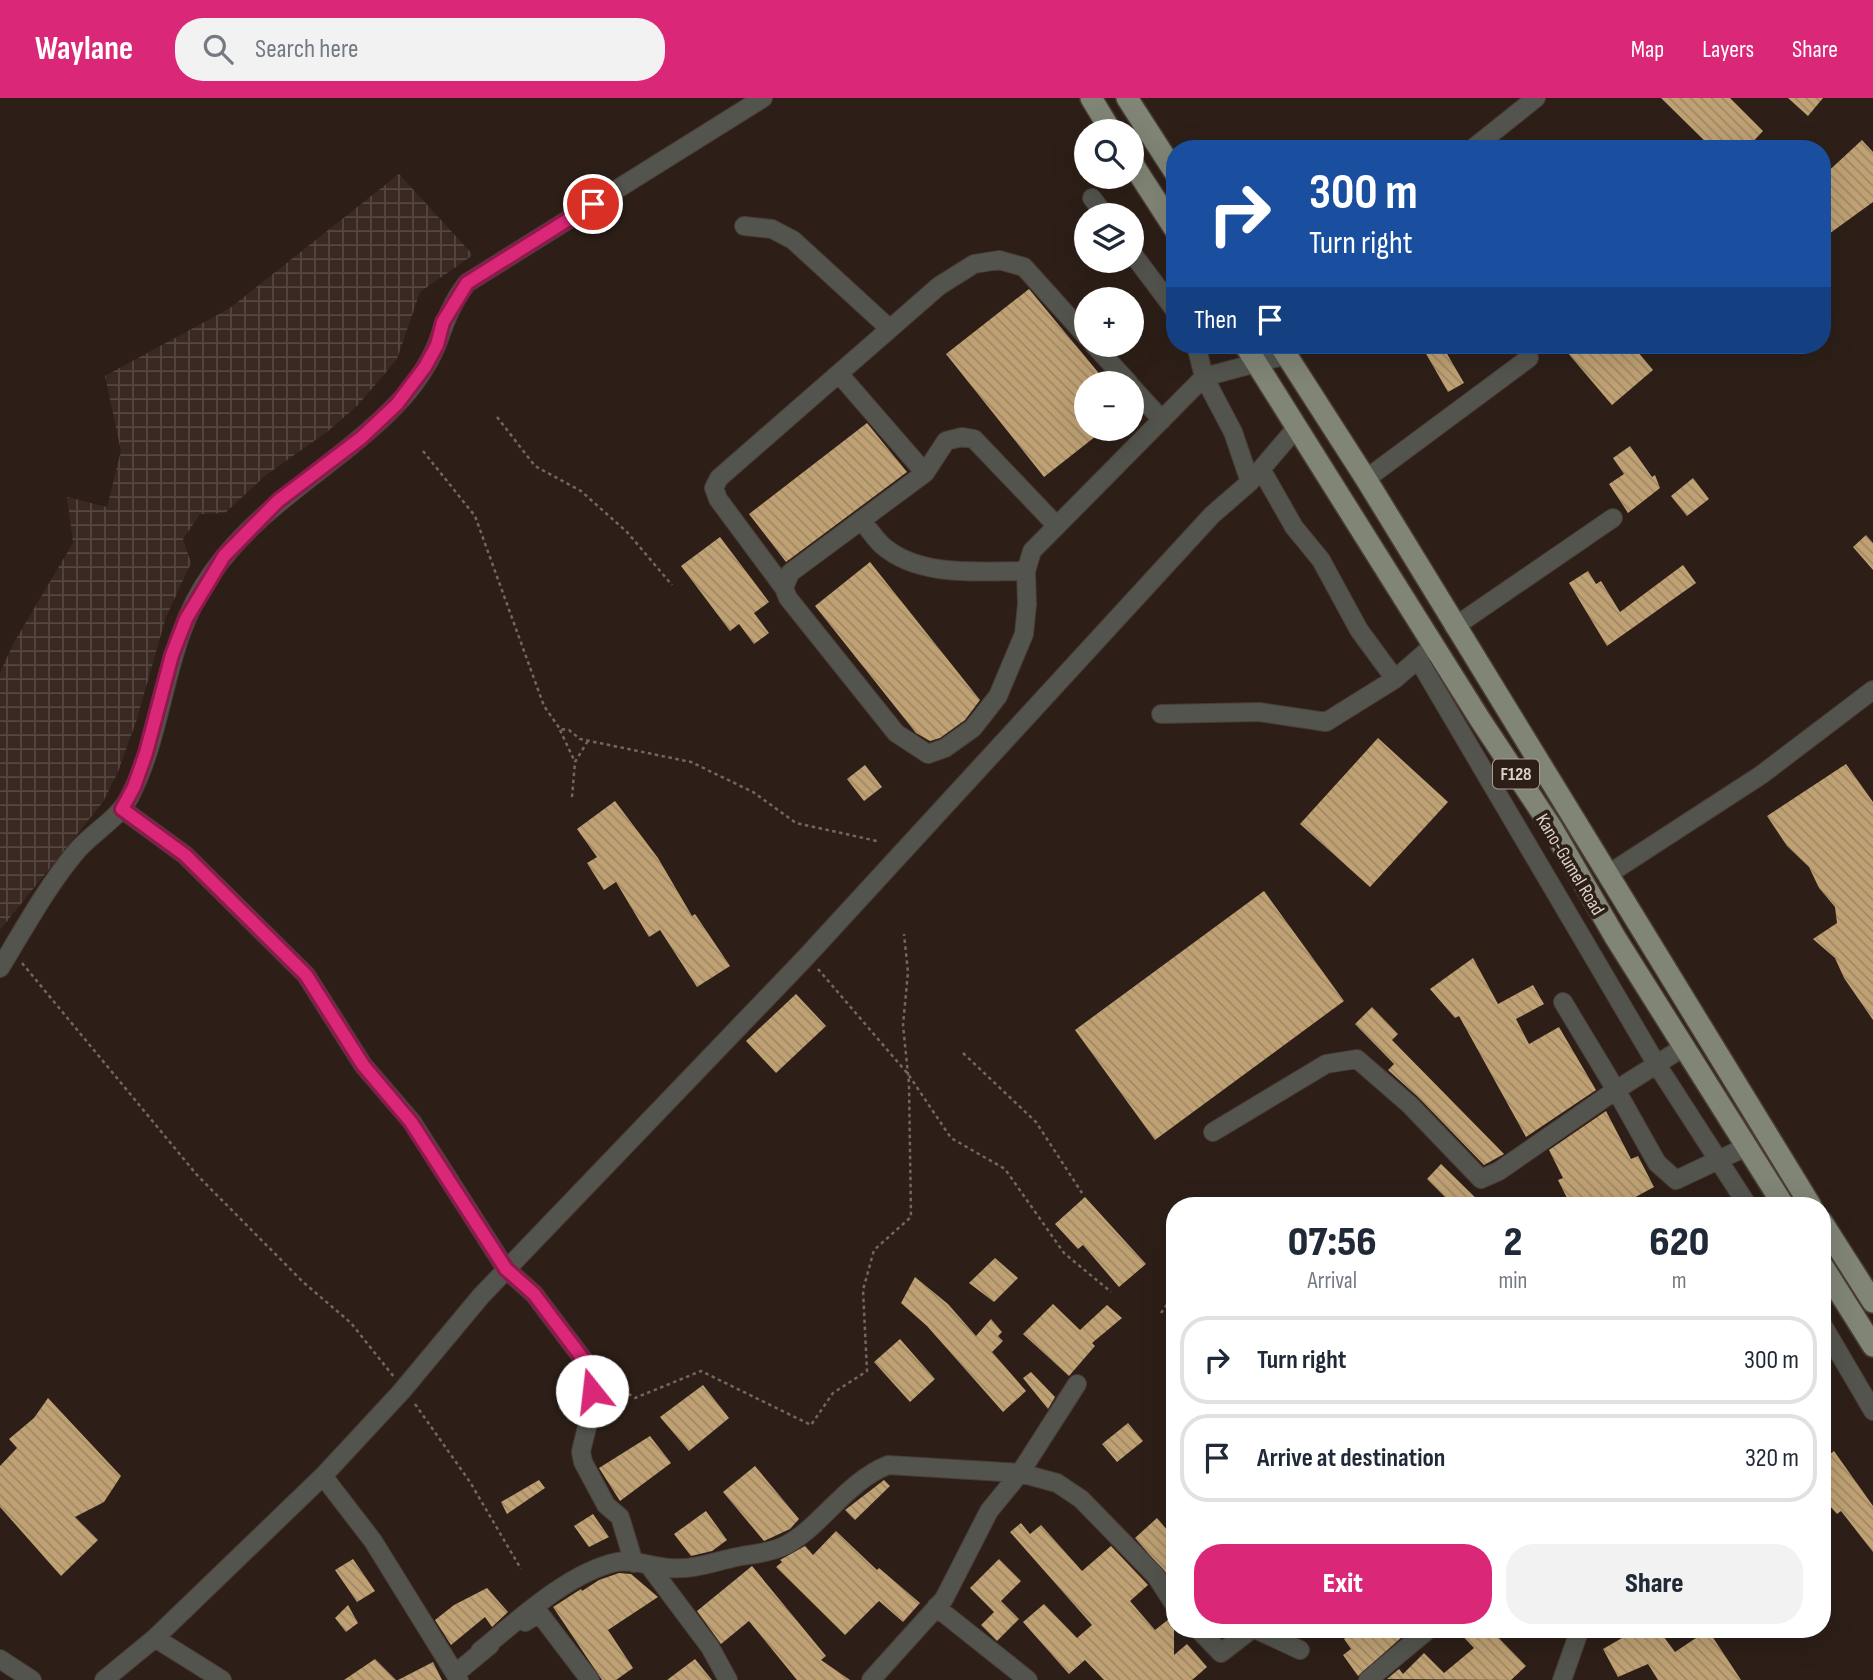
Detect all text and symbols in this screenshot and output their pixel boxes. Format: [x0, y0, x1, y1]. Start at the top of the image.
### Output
search box [175, 18, 665, 81]
text: Waylane [35, 29, 133, 69]
icon: search [199, 30, 237, 68]
text: Search here [255, 34, 358, 65]
text: Map [1631, 35, 1664, 64]
text: Layers [1702, 35, 1754, 64]
text: Share [1792, 35, 1838, 64]
map controls [1074, 119, 1144, 441]
button: search [1074, 119, 1144, 189]
text: 300 m [1309, 164, 1418, 223]
icon: right [1194, 168, 1285, 259]
pin [563, 174, 623, 234]
icon: arrive [574, 185, 612, 223]
button: layers [1074, 203, 1144, 273]
text: Turn right [1309, 224, 1413, 263]
button: + [1074, 287, 1144, 357]
icon: arrive [1251, 301, 1289, 339]
text: Then [1194, 305, 1237, 336]
button: − [1074, 371, 1144, 441]
road number: F128 [1493, 760, 1539, 788]
street label: Kano-Gumel Road [1530, 810, 1609, 920]
text: 07:56 [1288, 1217, 1377, 1268]
text: 2 [1504, 1217, 1522, 1268]
text: 620 [1649, 1217, 1709, 1268]
text: Arrival [1308, 1267, 1357, 1295]
text: min [1499, 1267, 1527, 1295]
text: m [1672, 1267, 1687, 1295]
icon: right [1198, 1341, 1236, 1379]
text: Turn right [1257, 1345, 1346, 1376]
text: 300 m [1744, 1345, 1799, 1376]
position arrow [555, 1354, 629, 1428]
icon: arrive [1198, 1439, 1236, 1477]
text: Arrive at destination [1257, 1443, 1445, 1474]
text: 320 m [1745, 1443, 1799, 1474]
button: Exit [1194, 1544, 1492, 1624]
button: Share [1506, 1544, 1803, 1624]

